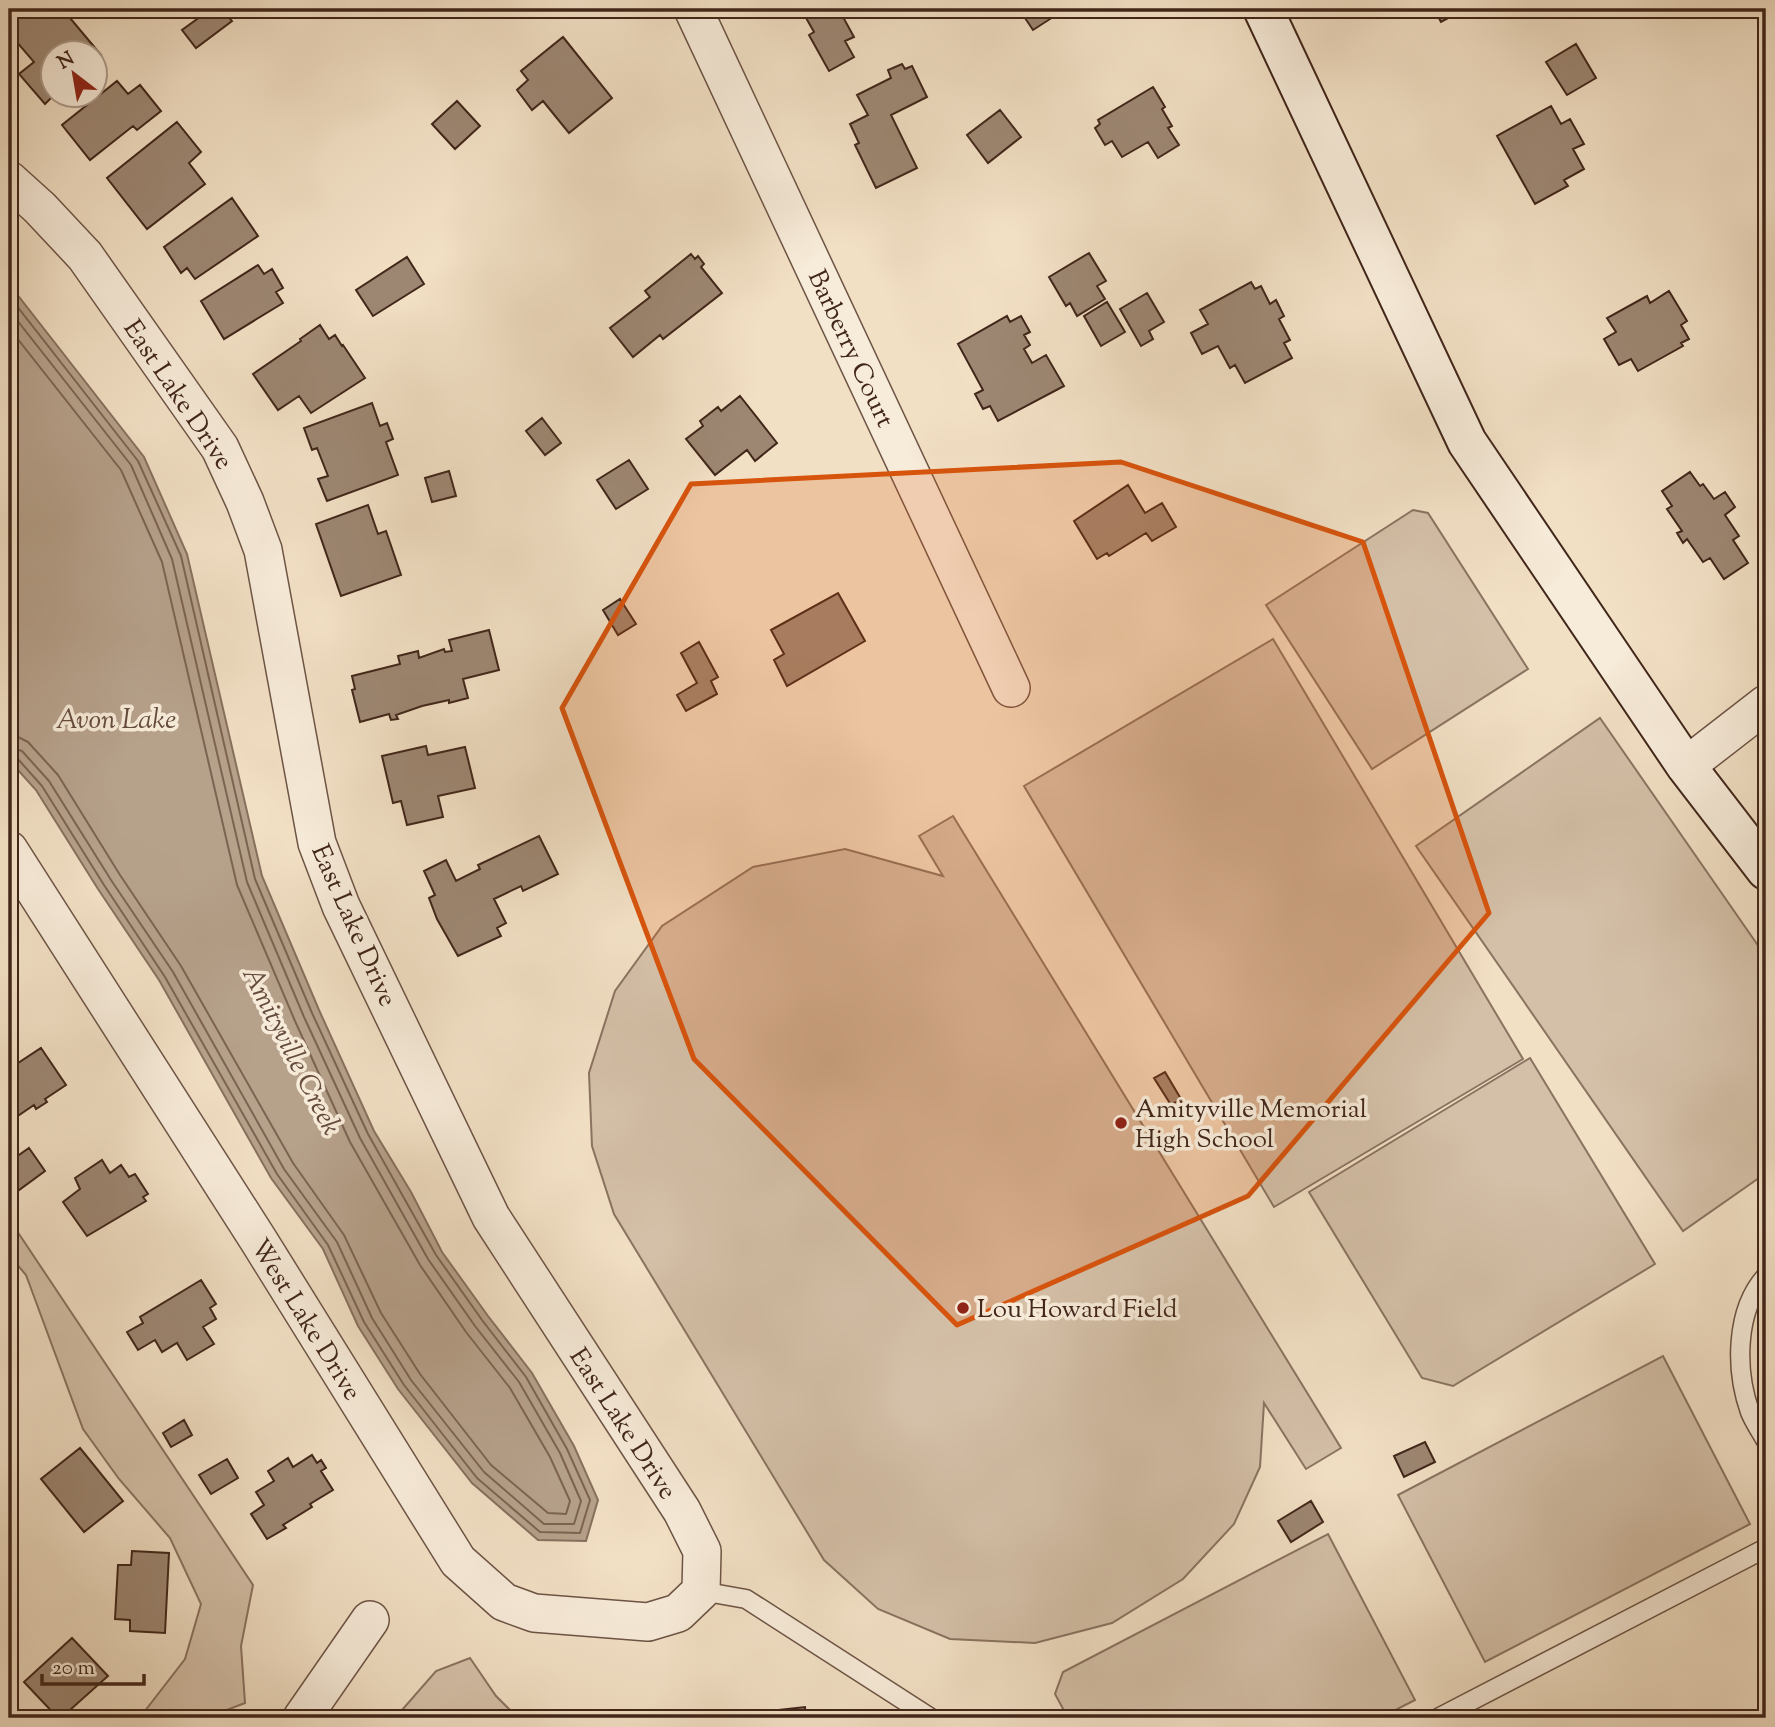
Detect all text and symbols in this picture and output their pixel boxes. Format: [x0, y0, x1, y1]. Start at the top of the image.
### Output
north arrow [38, 38, 108, 108]
text: N [53, 46, 80, 77]
street label: Barberry Court [797, 264, 902, 434]
street label: East Lake Drive [113, 313, 241, 478]
water label: Avon Lake [56, 701, 176, 741]
street label: East Lake Drive [300, 839, 405, 1013]
water label: Amityville Creek [231, 960, 350, 1143]
place label: Amityville Memorial High School [1135, 1092, 1367, 1159]
marker: Amityville Memorial High School [1113, 1115, 1129, 1131]
street label: West Lake Drive [240, 1232, 369, 1408]
place label: Lou Howard Field [977, 1292, 1178, 1329]
marker: Lou Howard Field [955, 1300, 971, 1316]
street label: East Lake Drive [559, 1341, 685, 1507]
scale bar [42, 1643, 144, 1687]
text: 20 m [52, 1654, 95, 1684]

